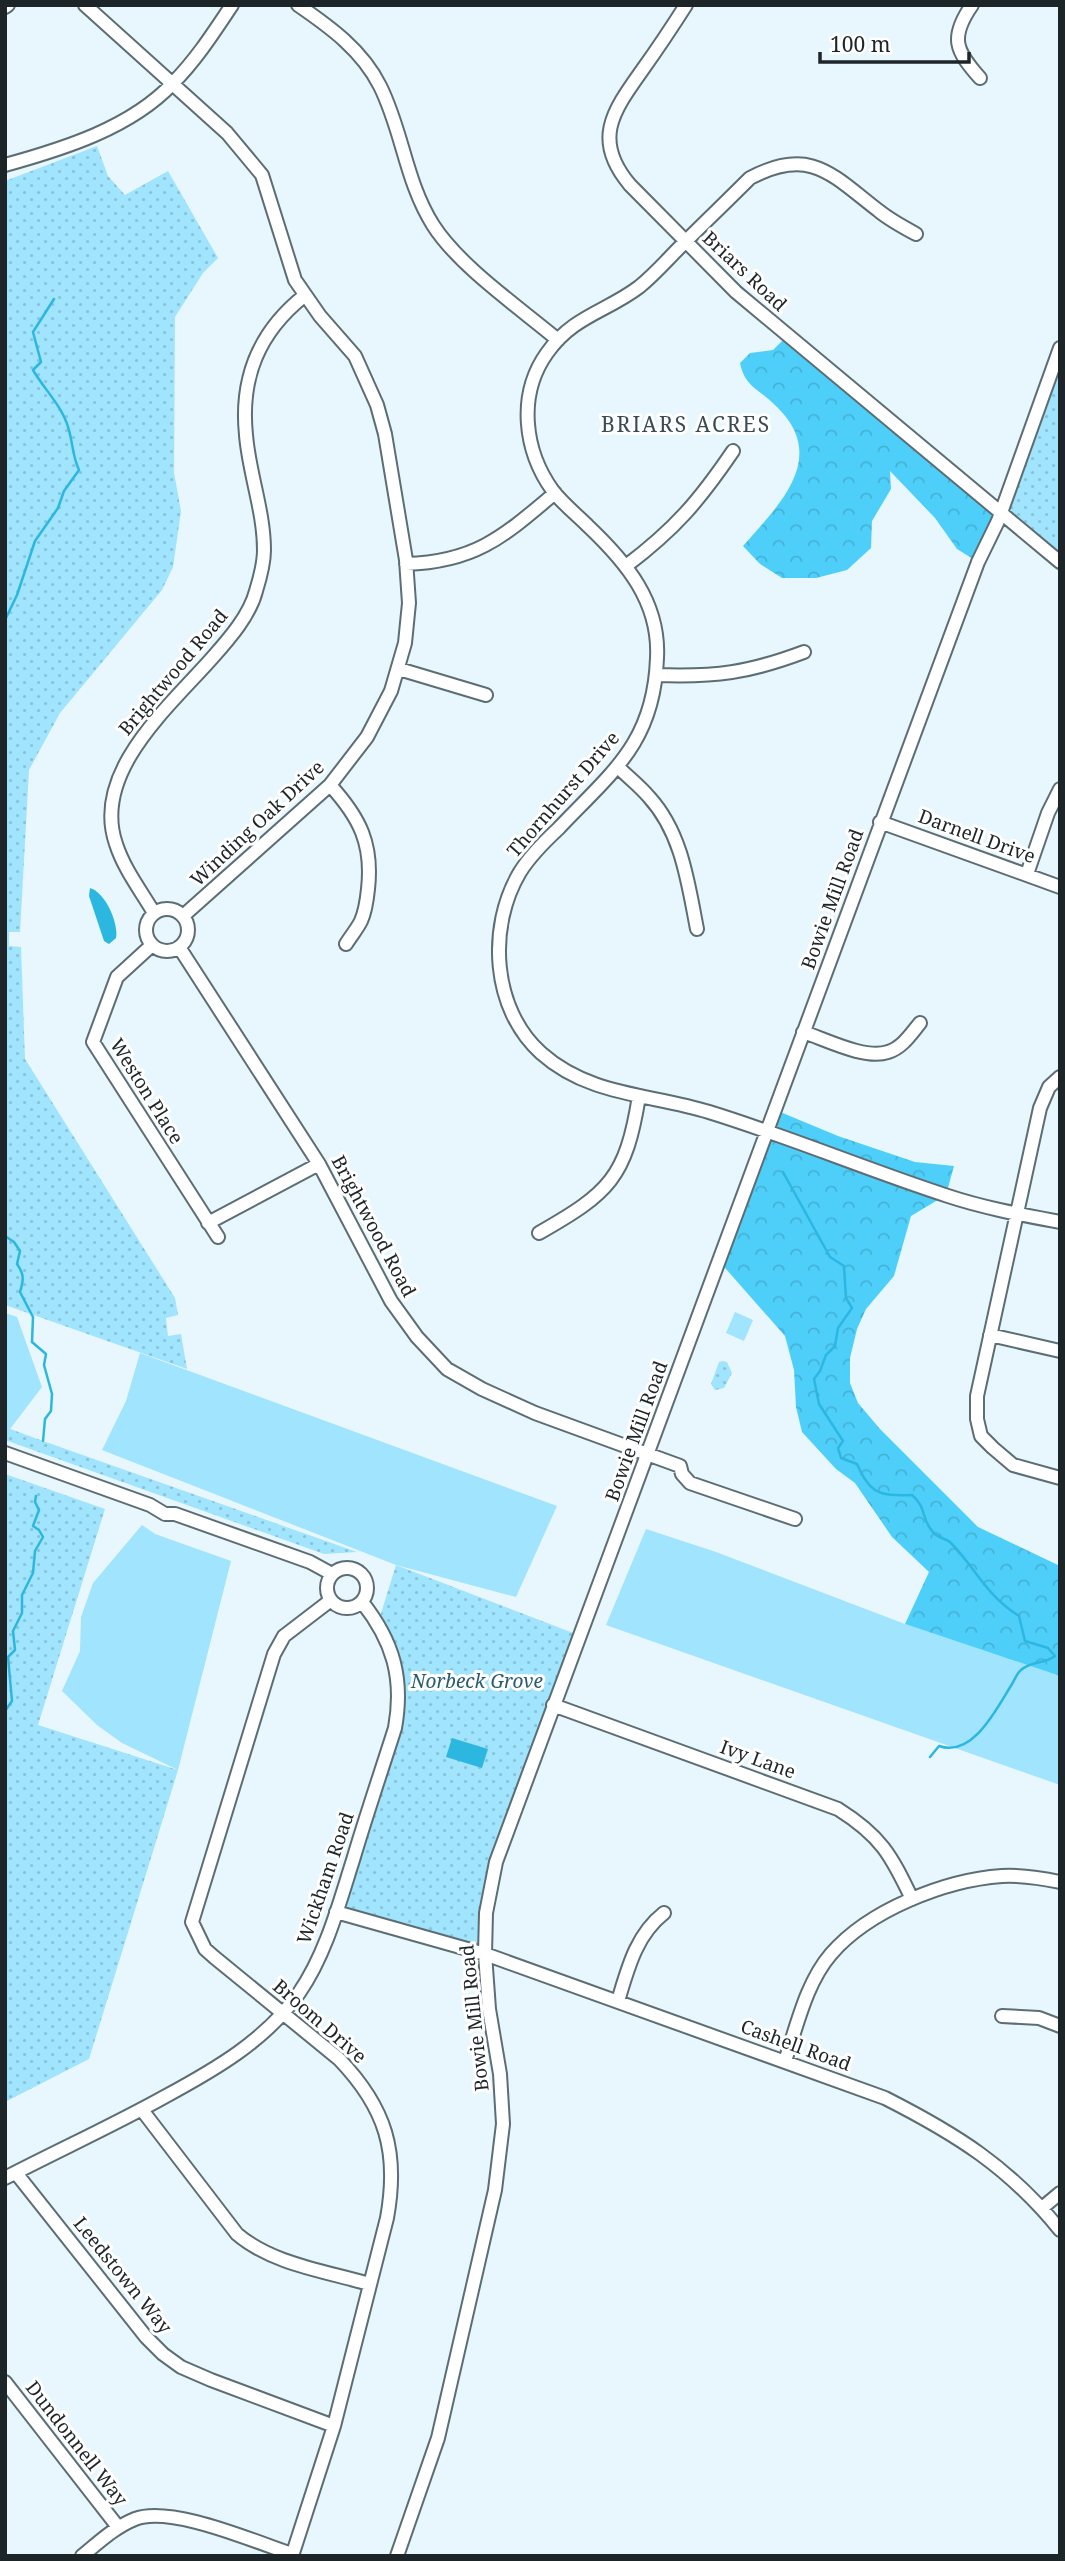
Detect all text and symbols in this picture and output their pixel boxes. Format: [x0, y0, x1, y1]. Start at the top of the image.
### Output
scale bar [820, 21, 969, 65]
text: 100 m [830, 30, 891, 58]
street label: Briars Road [697, 225, 793, 317]
district label: BRIARS ACRES [601, 410, 771, 438]
street label: Brightwood Road [113, 603, 234, 741]
street label: Thornhurst Drive [501, 725, 625, 863]
street label: Winding Oak Drive [184, 754, 330, 892]
street label: Darnell Drive [915, 803, 1039, 869]
street label: Bowie Mill Road [795, 825, 870, 973]
street label: Weston Place [104, 1033, 190, 1149]
street label: Brightwood Road [326, 1151, 423, 1302]
street label: Bowie Mill Road [599, 1357, 674, 1505]
park label: Norbeck Grove [410, 1668, 543, 1694]
street label: Ivy Lane [717, 1733, 799, 1785]
street label: Wickham Road [290, 1808, 360, 1947]
street label: Bowie Mill Road [453, 1943, 495, 2093]
street label: Broom Drive [268, 1973, 372, 2069]
street label: Cashell Road [737, 2013, 855, 2077]
street label: Leedstown Way [68, 2211, 178, 2339]
street label: Dundonnell Way [20, 2375, 134, 2511]

